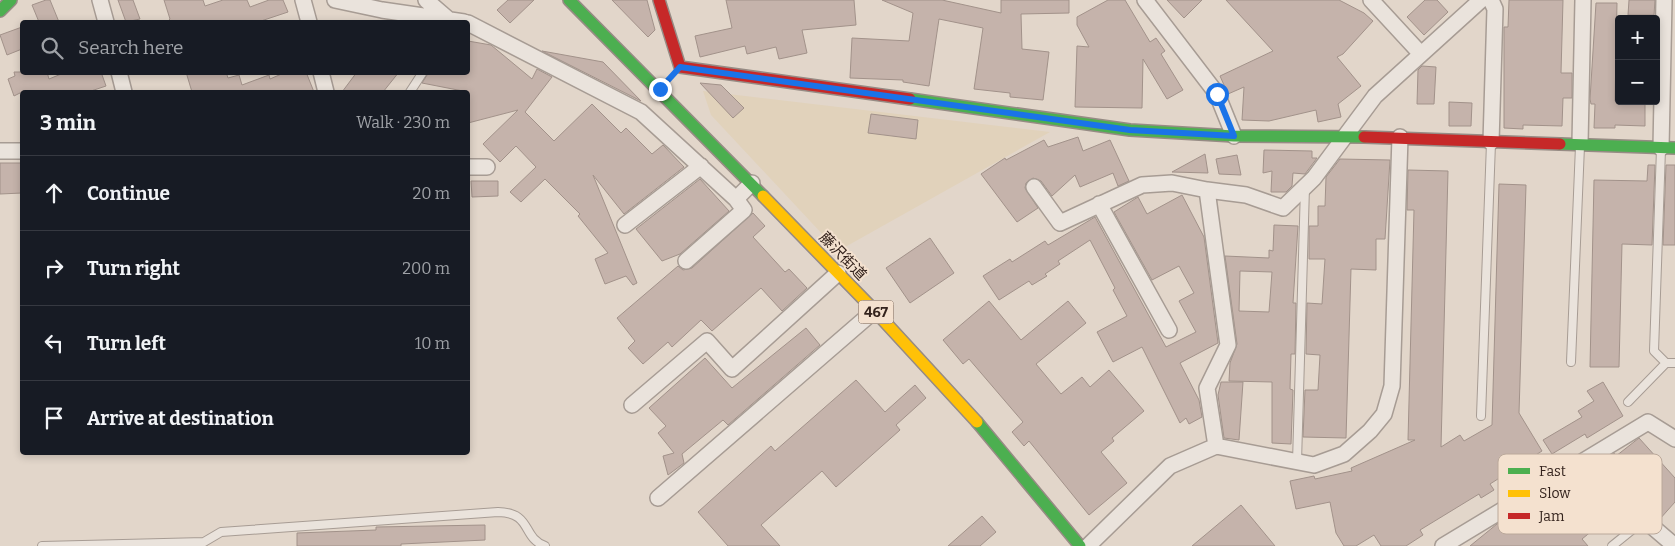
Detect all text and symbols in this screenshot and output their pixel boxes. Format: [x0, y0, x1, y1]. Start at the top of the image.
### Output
map controls [1615, 15, 1660, 105]
button: + [1615, 15, 1660, 60]
search box [20, 20, 470, 75]
icon: search [38, 34, 66, 62]
text: Search here [78, 36, 183, 59]
button: − [1615, 60, 1660, 105]
route end [649, 78, 672, 101]
route start [1206, 83, 1229, 106]
text: 3 min [40, 110, 96, 136]
text: Walk · 230 m [356, 113, 450, 132]
icon: ahead [40, 179, 68, 207]
text: Continue [87, 182, 170, 205]
text: 20 m [413, 184, 450, 203]
street label: 藤沢街道 [816, 228, 870, 284]
icon: right [40, 254, 68, 282]
text: Turn right [87, 257, 180, 280]
text: 200 m [402, 259, 450, 278]
road number: 467 [858, 300, 894, 324]
icon: left [40, 329, 68, 357]
text: Turn left [87, 332, 166, 355]
text: 10 m [415, 334, 450, 353]
icon: arrive [40, 404, 68, 432]
text: Arrive at destination [87, 407, 274, 430]
legend [1498, 454, 1662, 534]
text: Fast [1539, 463, 1566, 480]
text: Slow [1539, 485, 1571, 502]
text: Jam [1538, 508, 1565, 525]

